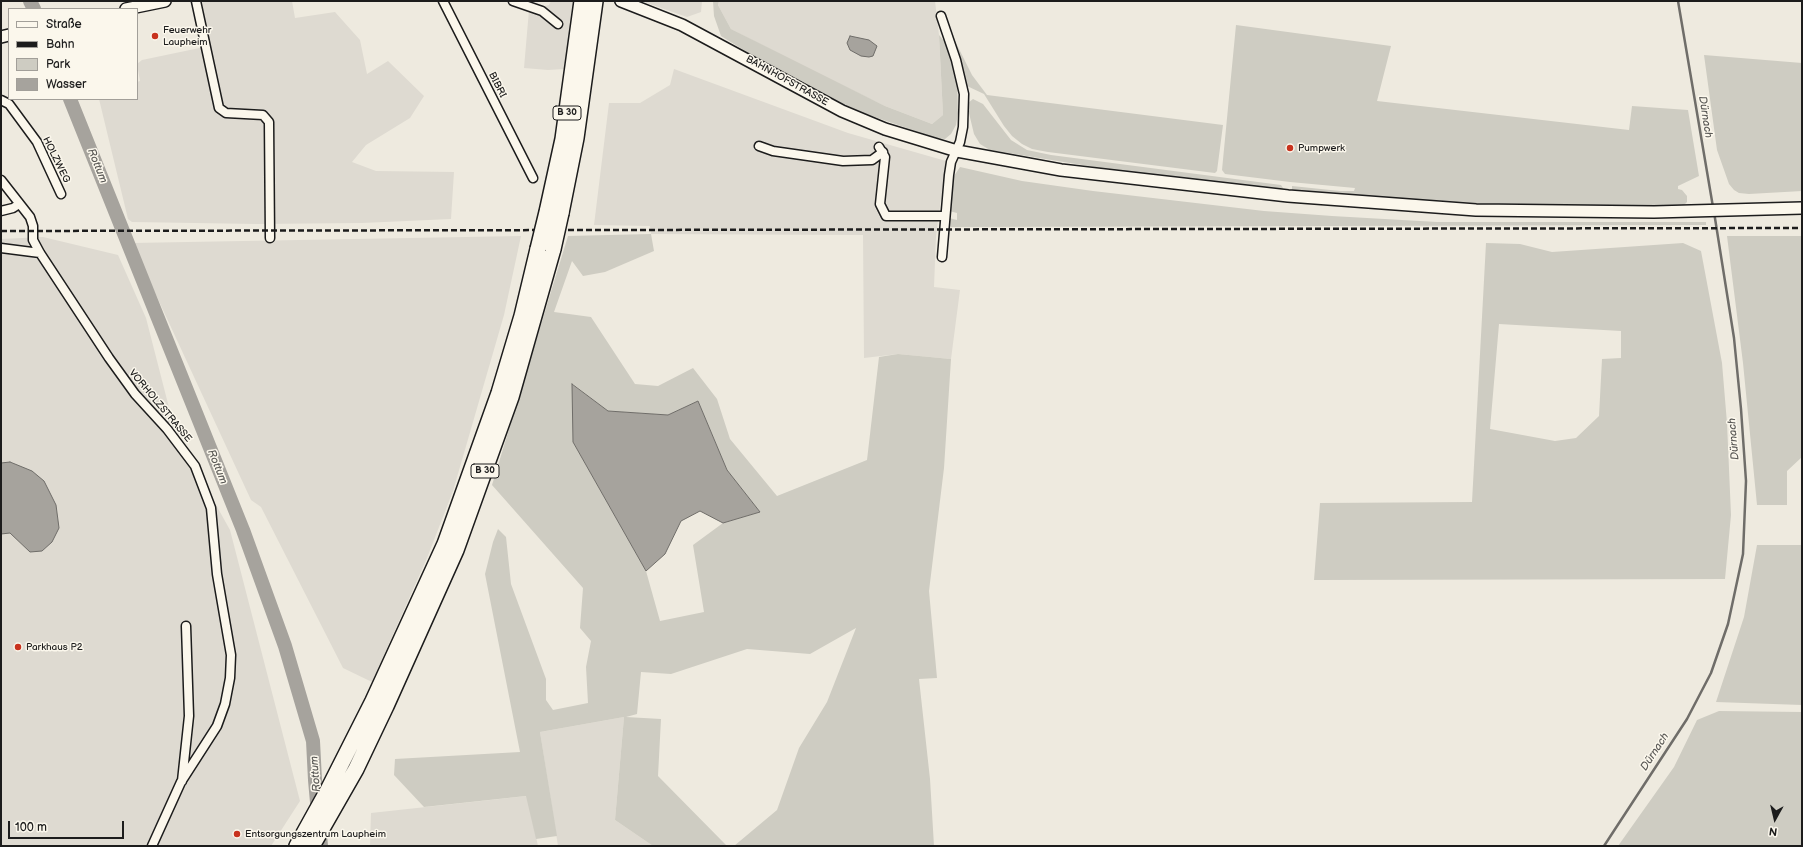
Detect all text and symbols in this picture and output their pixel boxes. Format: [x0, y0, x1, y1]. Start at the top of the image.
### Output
legend [8, 8, 138, 100]
text: Straße [46, 17, 82, 32]
place label: Feuerwehr Laupheim [163, 24, 211, 48]
marker: Feuerwehr Laupheim [150, 31, 160, 41]
text: Bahn [46, 37, 74, 52]
street label: BAHNHOFSTRASSE [744, 53, 830, 109]
text: Park [46, 57, 70, 72]
street label: BIBRI [486, 70, 508, 100]
text: Wasser [46, 77, 86, 92]
water label: Dürnach [1695, 95, 1715, 139]
road number: B 30 [553, 106, 581, 120]
street label: HOLZWEG [40, 135, 72, 185]
place label: Pumpwerk [1298, 142, 1345, 154]
marker: Pumpwerk [1285, 143, 1295, 153]
water label: Rottum [84, 147, 110, 185]
street label: VORHOLZSTRASSE [126, 367, 194, 445]
water label: Dürnach [1726, 417, 1742, 461]
water label: Rottum [204, 448, 230, 486]
road number: B 30 [471, 464, 499, 478]
place label: Parkhaus P2 [26, 641, 83, 653]
marker: Parkhaus P2 [13, 642, 23, 652]
water label: Dürnach [1638, 731, 1672, 773]
water label: Rottum [308, 756, 324, 792]
north arrow [1755, 799, 1795, 839]
scale bar [10, 813, 126, 839]
text: 100 m [15, 820, 47, 835]
text: N [1768, 824, 1778, 838]
place label: Entsorgungszentrum Laupheim [245, 828, 386, 840]
marker: Entsorgungszentrum Laupheim [232, 829, 242, 839]

